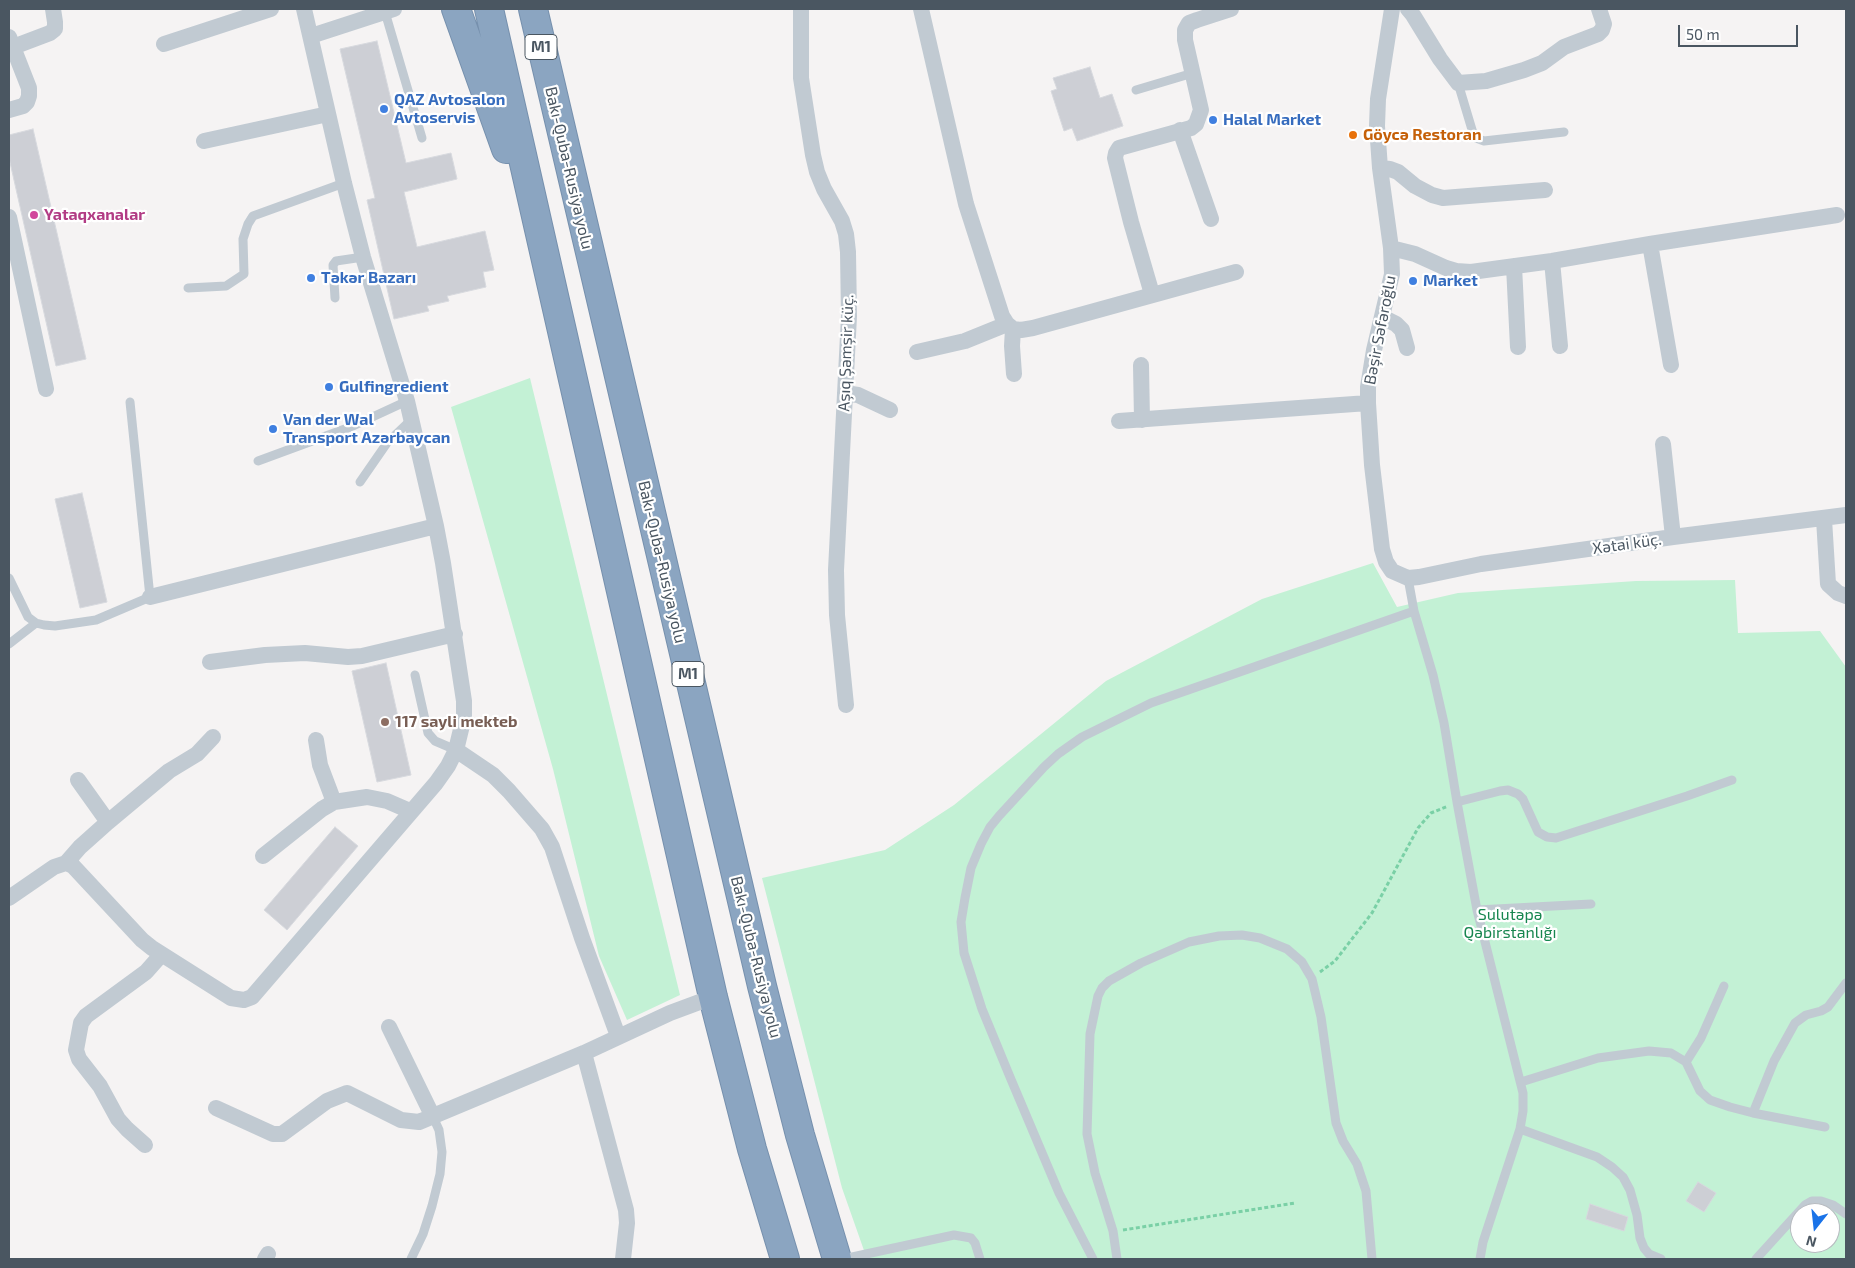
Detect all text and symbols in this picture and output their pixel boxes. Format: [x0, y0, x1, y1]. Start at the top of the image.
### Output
scale bar [1680, 15, 1800, 47]
text: 50 m [1686, 25, 1720, 43]
road number: M1 [525, 34, 557, 60]
street label: Bakı-Quba-Rusiya yolu [541, 85, 597, 251]
place label: QAZ Avtosalon Avtoservis [394, 90, 505, 128]
marker: QAZ Avtosalon Avtoservis [378, 103, 390, 115]
place label: Halal Market [1223, 110, 1321, 130]
marker: Halal Market [1207, 114, 1219, 126]
place label: Göycə Restoran [1363, 125, 1482, 145]
marker: Göycə Restoran [1347, 129, 1359, 141]
place label: Yataqxanalar [44, 205, 145, 225]
marker: Yataqxanalar [28, 209, 40, 221]
place label: Təkər Bazarı [321, 268, 416, 288]
place label: Market [1423, 271, 1478, 291]
marker: Təkər Bazarı [305, 272, 317, 284]
street label: Bəşir Səfəroğlu [1360, 274, 1400, 386]
marker: Market [1407, 275, 1419, 287]
street label: Aşıq Şəmşir küç. [834, 294, 858, 412]
place label: Gulfingredient [339, 377, 448, 397]
marker: Gulfingredient [323, 381, 335, 393]
place label: Van der Wal Transport Azərbaycan [283, 410, 450, 448]
marker: Van der Wal Transport Azərbaycan [267, 423, 279, 435]
street label: Bakı-Quba-Rusiya yolu [634, 479, 690, 645]
street label: Xətai küç. [1591, 530, 1663, 558]
road number: M1 [672, 662, 704, 686]
place label: 117 sayli mekteb [395, 712, 518, 732]
marker: 117 sayli mekteb [379, 716, 391, 728]
street label: Bakı-Quba-Rusiya yolu [727, 874, 785, 1040]
park label: Sulutəpə Qəbirstanlığı [1464, 905, 1556, 943]
north arrow [1790, 1203, 1840, 1253]
text: N [1804, 1232, 1818, 1252]

